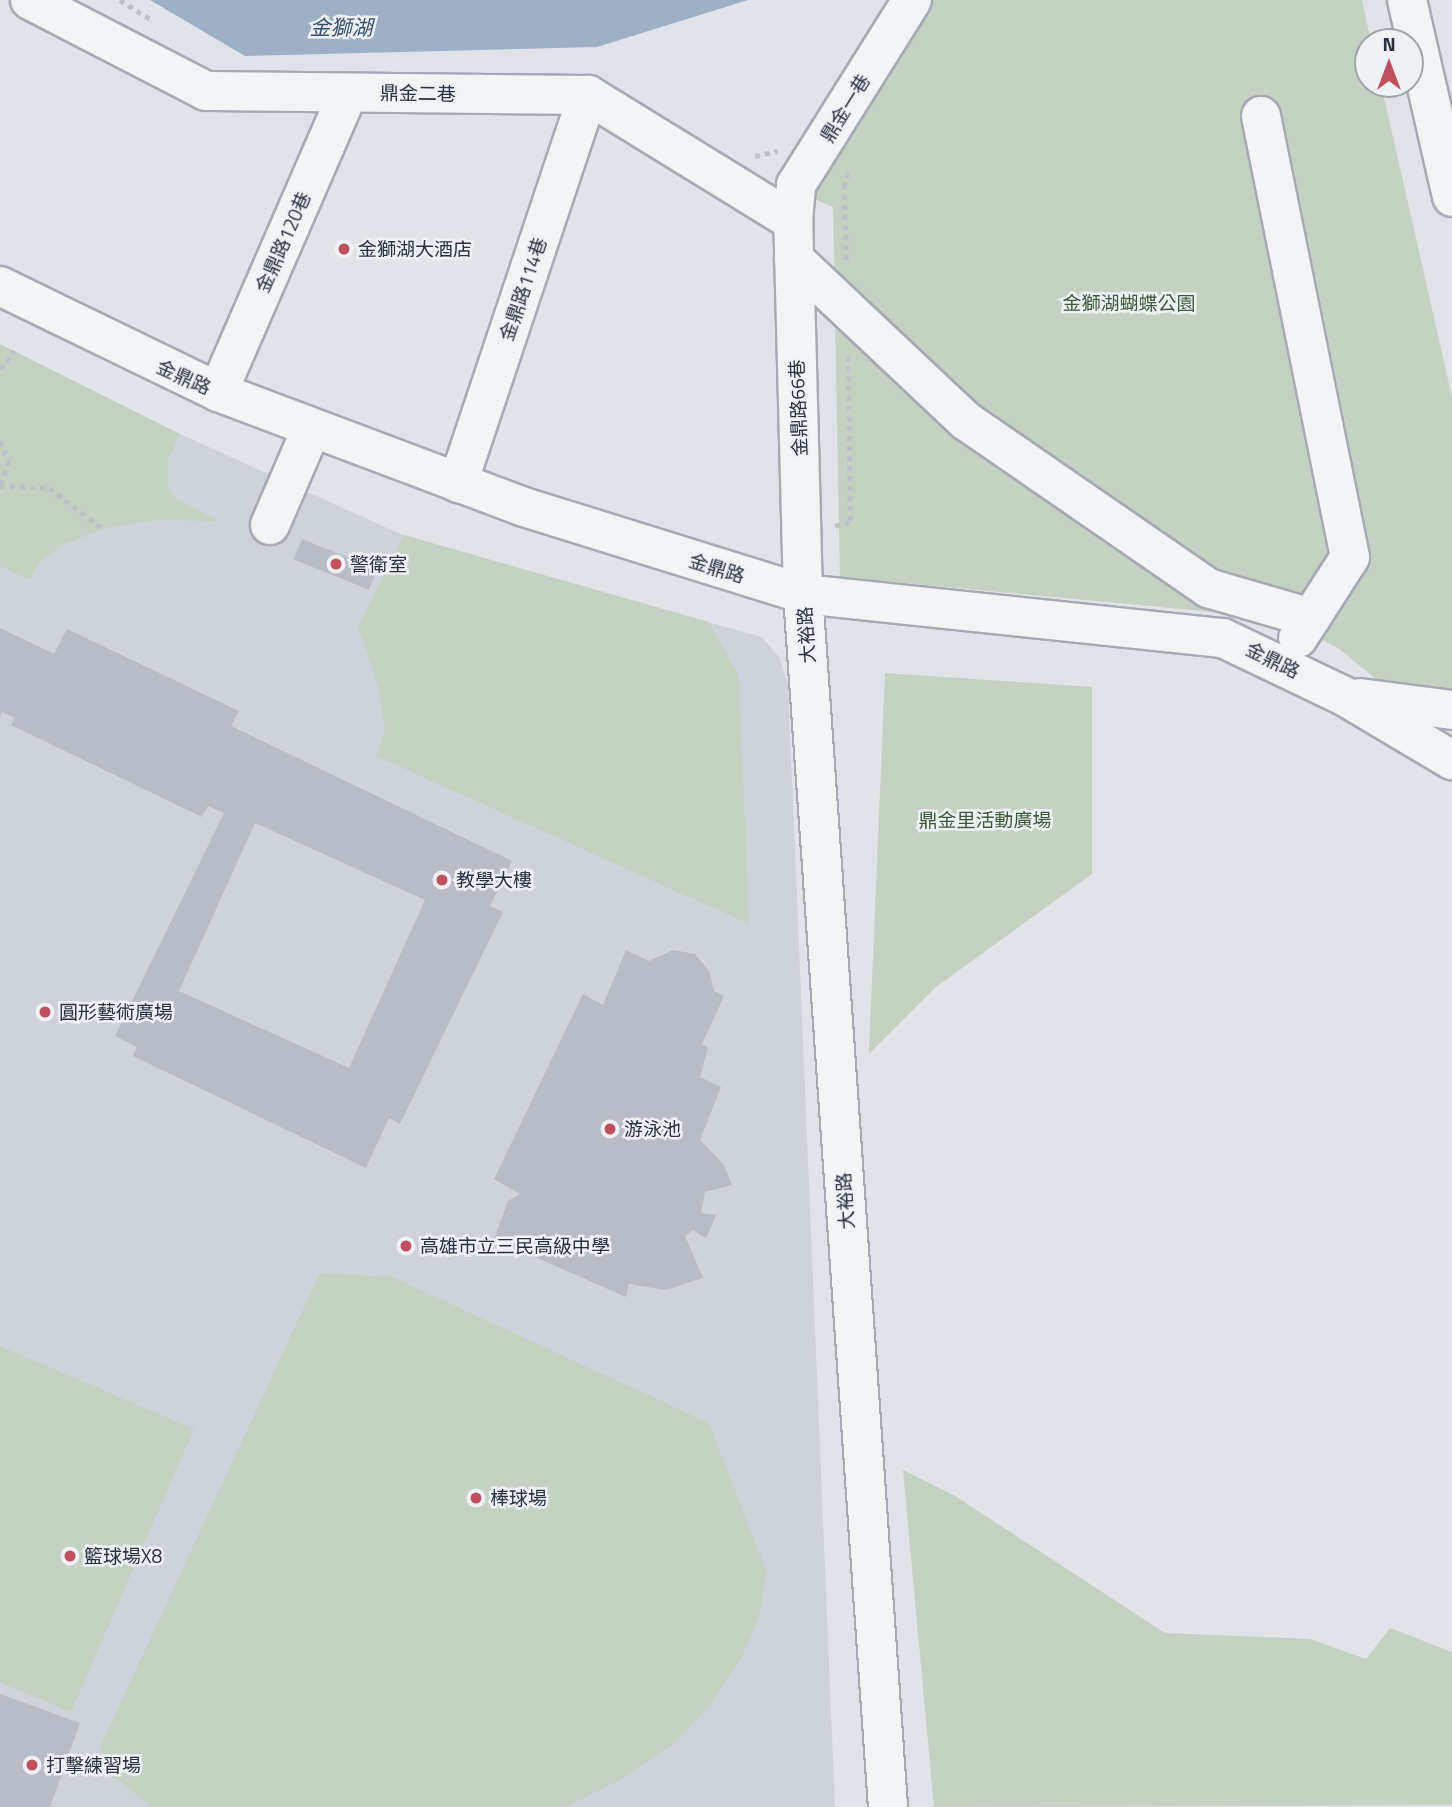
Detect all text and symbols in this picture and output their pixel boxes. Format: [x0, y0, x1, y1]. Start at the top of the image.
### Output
water label: 金獅湖 [310, 14, 372, 40]
north arrow [1354, 28, 1424, 98]
text: N [1382, 29, 1396, 58]
street label: 鼎金一巷 [815, 70, 875, 146]
street label: 鼎金二巷 [380, 81, 456, 105]
street label: 金鼎路120巷 [251, 188, 315, 296]
street label: 金鼎路114巷 [495, 234, 551, 344]
place label: 金獅湖大酒店 [358, 238, 472, 260]
marker: 金獅湖大酒店 [336, 241, 352, 257]
park label: 金獅湖蝴蝶公園 [1063, 292, 1195, 314]
street label: 金鼎路 [153, 355, 215, 399]
street label: 金鼎路66巷 [785, 359, 811, 457]
street label: 金鼎路 [686, 549, 748, 587]
place label: 警衛室 [350, 553, 407, 575]
marker: 警衛室 [328, 556, 344, 572]
street label: 大裕路 [793, 606, 819, 664]
street label: 金鼎路 [1242, 637, 1304, 683]
park label: 鼎金里活動廣場 [919, 809, 1051, 831]
place label: 教學大樓 [456, 869, 532, 891]
marker: 教學大樓 [434, 872, 450, 888]
place label: 圓形藝術廣場 [59, 1001, 173, 1023]
marker: 圓形藝術廣場 [37, 1004, 53, 1020]
place label: 游泳池 [624, 1118, 681, 1140]
marker: 游泳池 [602, 1121, 618, 1137]
street label: 大裕路 [832, 1172, 858, 1230]
place label: 高雄市立三民高級中學 [420, 1235, 610, 1257]
marker: 高雄市立三民高級中學 [398, 1238, 414, 1254]
place label: 棒球場 [490, 1487, 547, 1509]
marker: 棒球場 [468, 1490, 484, 1506]
place label: 籃球場X8 [84, 1545, 162, 1567]
marker: 籃球場X8 [62, 1548, 78, 1564]
place label: 打擊練習場 [46, 1754, 141, 1776]
marker: 打擊練習場 [24, 1757, 40, 1773]

